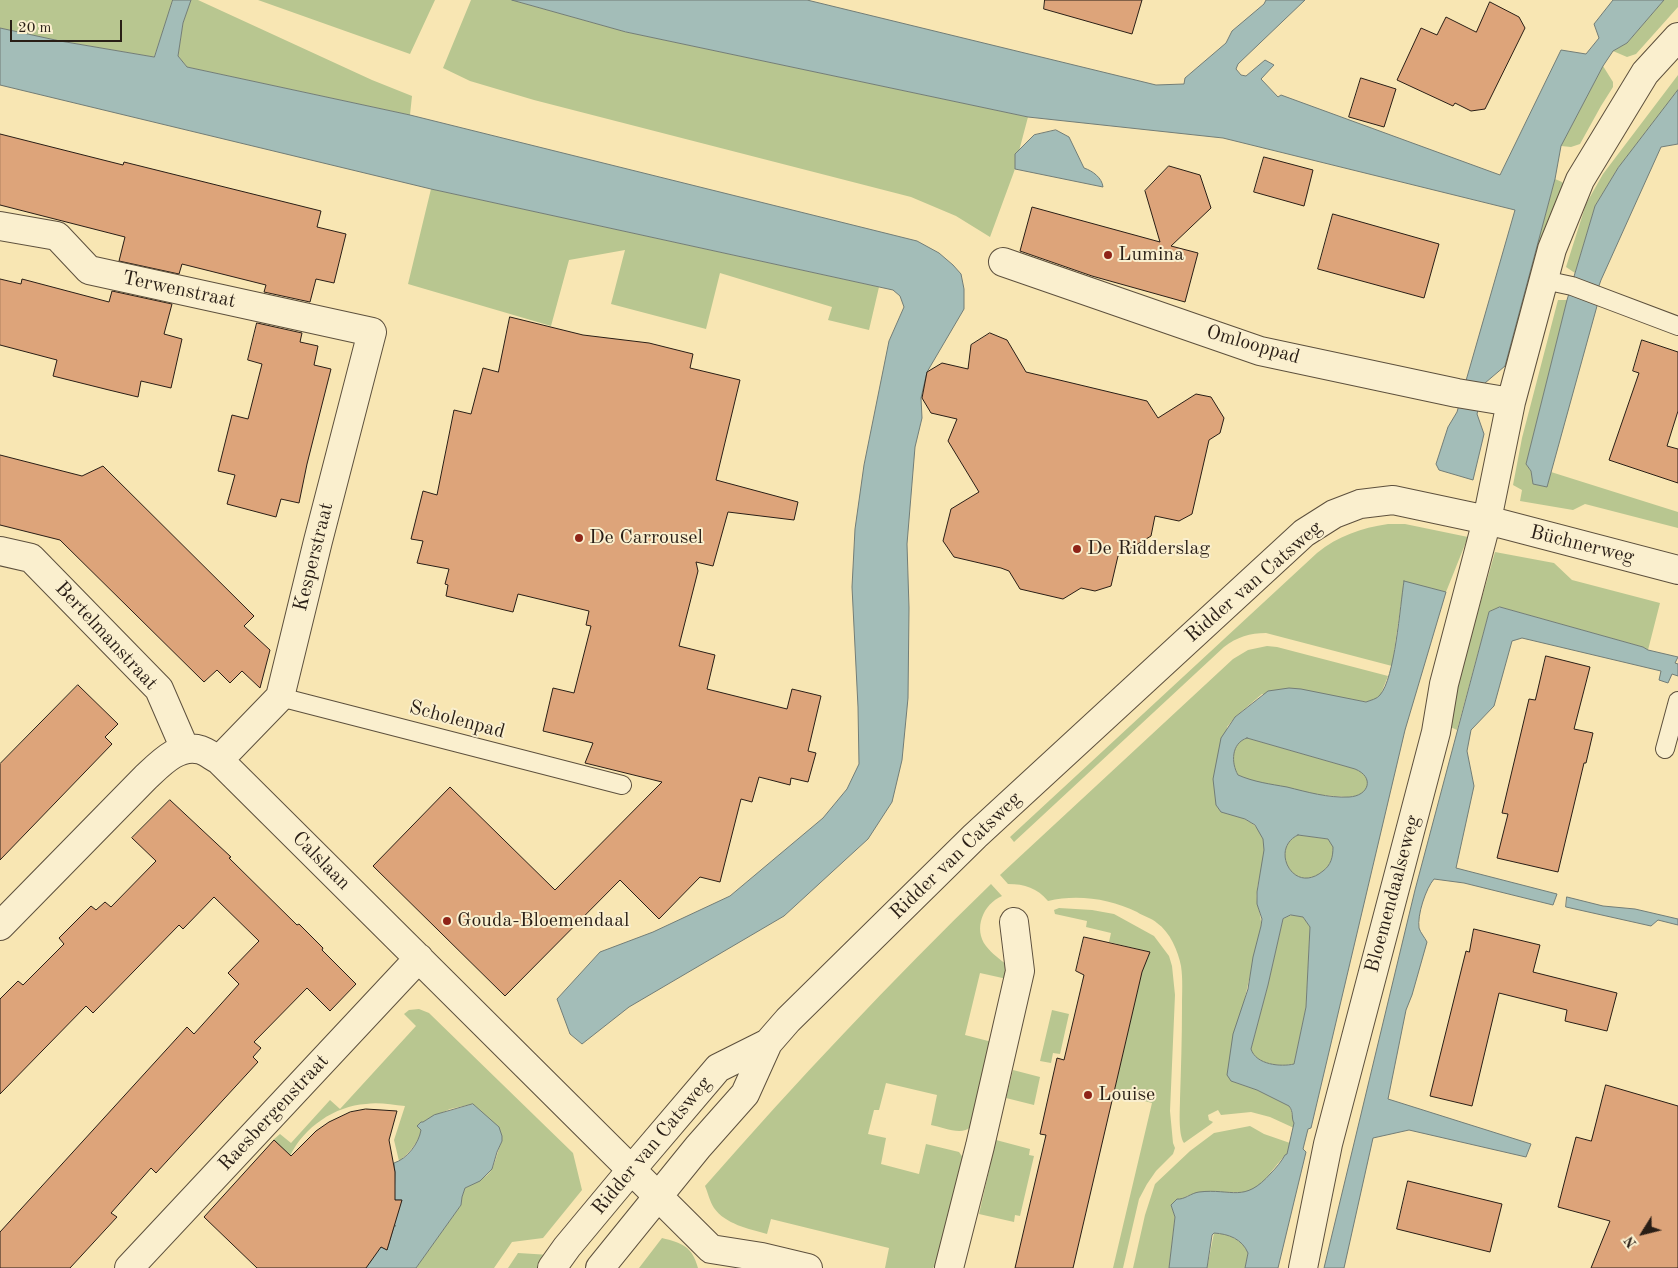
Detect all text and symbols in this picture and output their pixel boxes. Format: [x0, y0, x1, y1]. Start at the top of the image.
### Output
scale bar [12, 10, 125, 42]
text: 20 m [18, 21, 52, 36]
place label: Lumina [1118, 243, 1184, 267]
marker: Lumina [1102, 249, 1114, 261]
street label: Terwenstraat [120, 266, 238, 314]
street label: Omlooppad [1203, 320, 1303, 370]
street label: Kesperstraat [289, 500, 339, 614]
street label: Ridder van Catsweg [1181, 516, 1327, 648]
street label: Büchnerweg [1527, 520, 1637, 570]
place label: De Carrousel [589, 526, 703, 550]
marker: De Carrousel [573, 532, 585, 544]
place label: De Ridderslag [1087, 537, 1210, 561]
marker: De Ridderslag [1071, 543, 1083, 555]
street label: Bertelmanstraat [49, 577, 163, 695]
street label: Scholenpad [407, 696, 507, 744]
street label: Ridder van Catsweg [885, 787, 1027, 925]
street label: Bloemendaalseweg [1360, 813, 1426, 975]
street label: Calslaan [287, 827, 355, 895]
place label: Gouda-Bloemendaal [457, 909, 630, 933]
marker: Gouda-Bloemendaal [441, 915, 453, 927]
street label: Raesbergenstraat [214, 1050, 334, 1176]
street label: Ridder van Catsweg [587, 1072, 717, 1220]
place label: Louise [1098, 1083, 1155, 1107]
marker: Louise [1082, 1089, 1094, 1101]
north arrow [1618, 1208, 1668, 1258]
text: N [1622, 1233, 1640, 1250]

